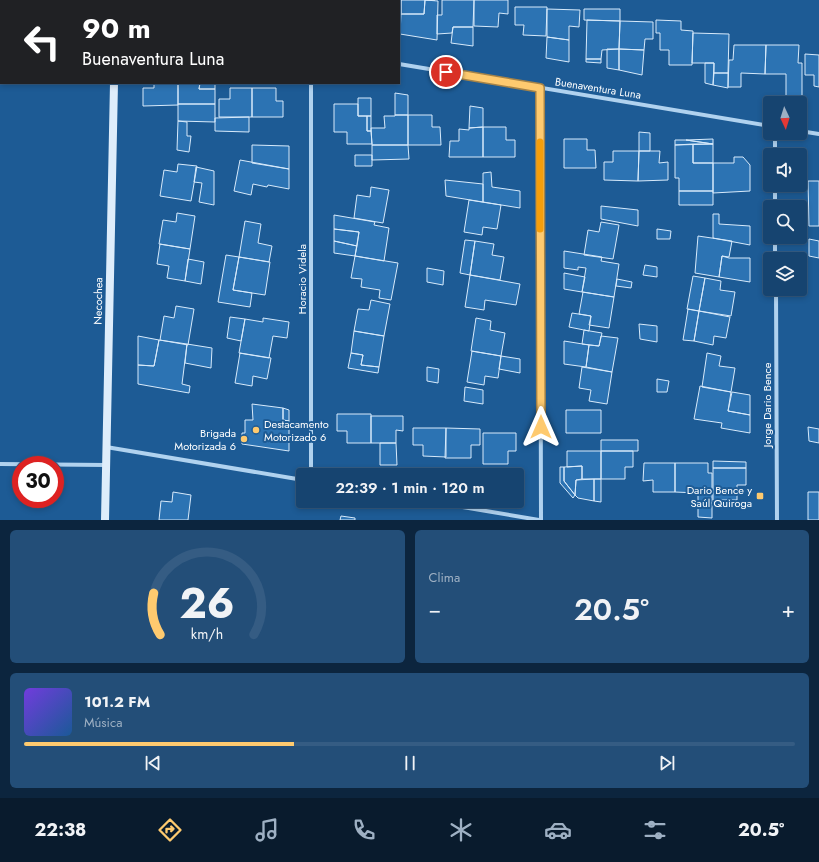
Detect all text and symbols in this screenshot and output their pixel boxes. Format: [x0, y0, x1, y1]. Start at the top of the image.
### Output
text: 90 m [82, 8, 151, 49]
icon: left [16, 16, 68, 68]
text: Buenaventura Luna [82, 46, 224, 72]
pin [429, 55, 463, 89]
icon: arrive [435, 61, 457, 83]
street label: Buenaventura Luna [554, 73, 642, 103]
north arrow [763, 96, 807, 140]
map controls [763, 96, 807, 296]
button: sound [763, 148, 807, 192]
button: search [763, 200, 807, 244]
street label: Horacio Videla [294, 244, 310, 314]
button: layers [763, 252, 807, 296]
street label: Necochea [90, 277, 106, 325]
street label: Jorge Dario Bence [759, 362, 775, 449]
position arrow [520, 406, 562, 448]
place label: Destacamento Motorizado 6 [264, 416, 329, 445]
place label: Brigada Motorizada 6 [174, 425, 236, 454]
marker: Destacamento Motorizado 6 [251, 425, 261, 435]
marker: Brigada Motorizada 6 [239, 434, 249, 444]
speed limit sign: 30 [12, 456, 64, 508]
text: 22:39 · 1 min · 120 m [335, 477, 485, 499]
place label: Dario Bence y Saúl Quiroga [687, 482, 752, 511]
marker: Dario Bence y Saúl Quiroga [755, 491, 765, 501]
text: Clima [429, 568, 460, 587]
text: 26 [180, 572, 235, 633]
text: 20.5° [574, 588, 649, 631]
text: − [429, 593, 441, 625]
text: + [781, 593, 795, 625]
text: km/h [191, 623, 223, 643]
text: 101.2 FM [84, 691, 150, 713]
text: Música [84, 713, 122, 732]
icon: previous [142, 752, 164, 774]
icon: pause [399, 752, 421, 774]
icon: next [656, 752, 678, 774]
icon: directions [156, 816, 184, 844]
icon: music [253, 816, 281, 844]
icon: phone [350, 816, 378, 844]
icon: climate [447, 816, 475, 844]
icon: car [544, 816, 572, 844]
icon: filters [641, 816, 669, 844]
text: 22:38 [35, 817, 86, 843]
text: 20.5° [738, 817, 784, 843]

